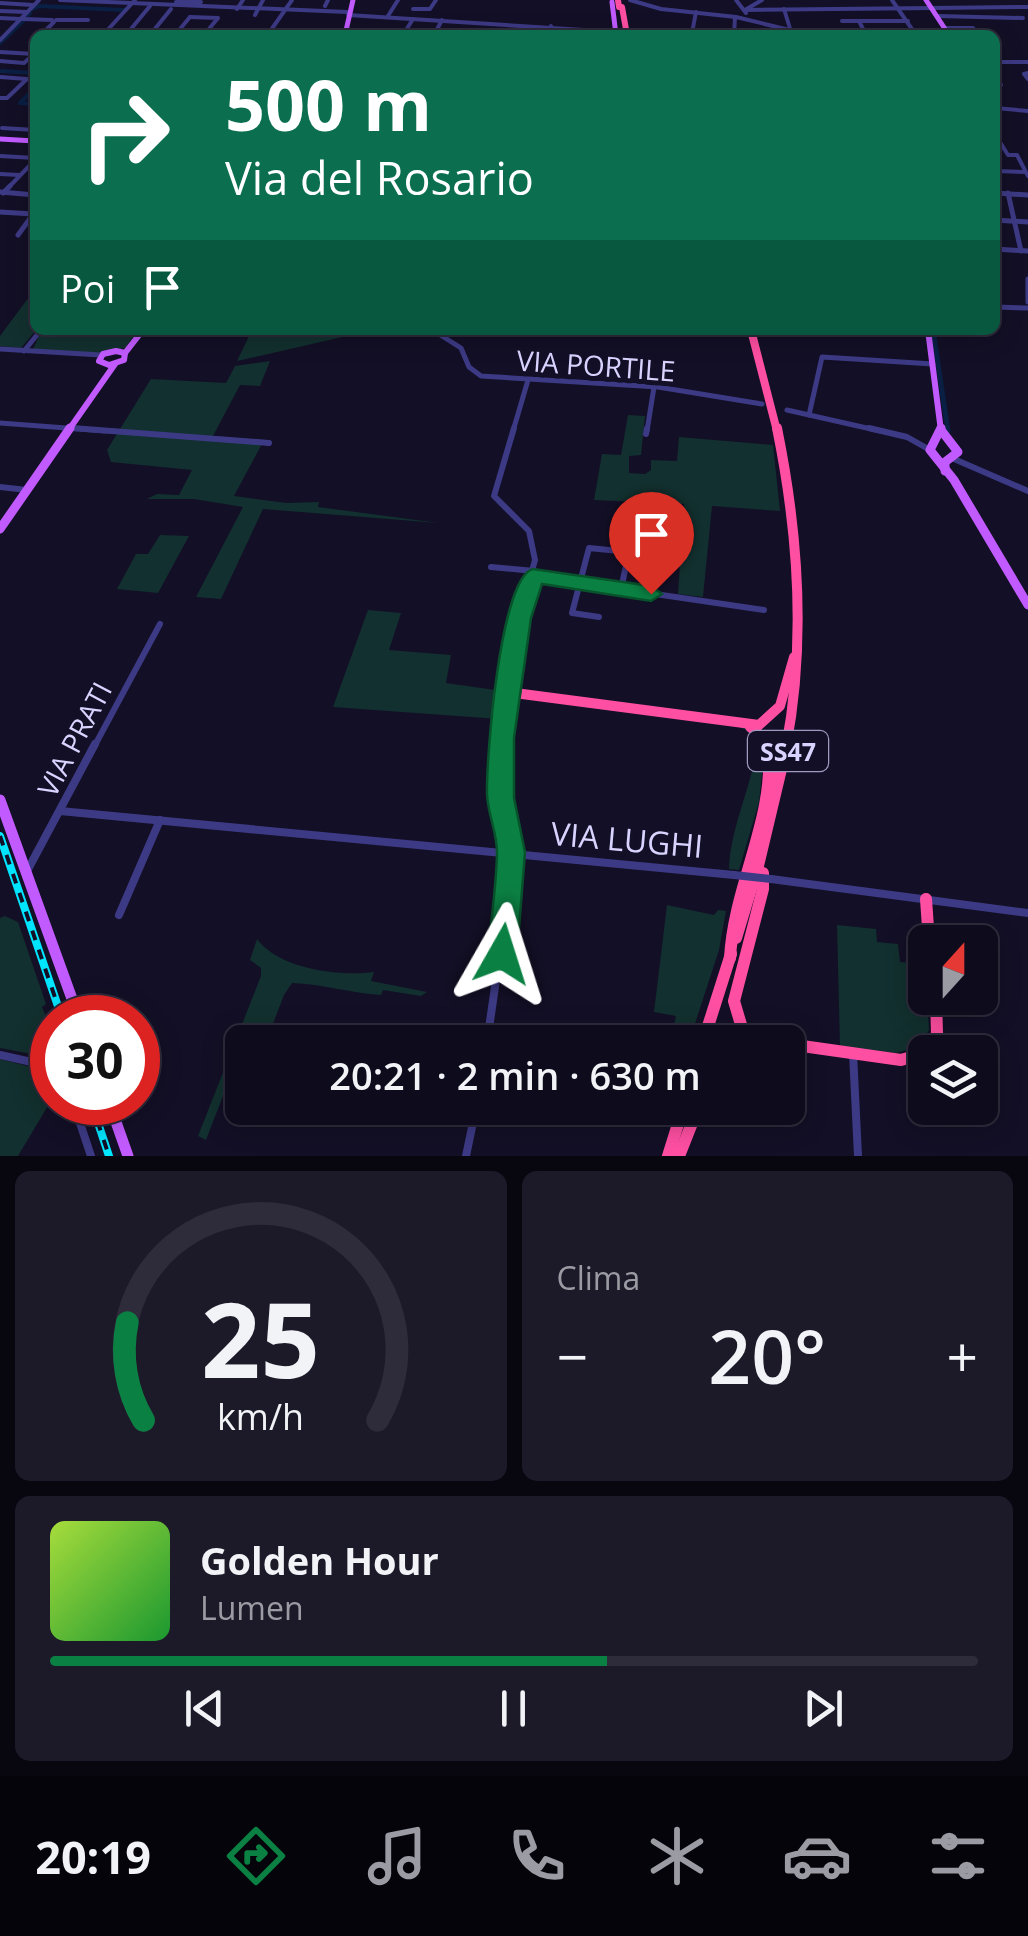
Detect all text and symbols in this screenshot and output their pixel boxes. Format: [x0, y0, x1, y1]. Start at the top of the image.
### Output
text: 500 m [225, 56, 432, 152]
icon: right [60, 70, 190, 200]
text: Via del Rosario [225, 147, 534, 208]
icon: arrive [135, 260, 190, 315]
text: Poi [60, 262, 115, 314]
street label: VIA PORTILE [515, 341, 677, 389]
pin [609, 492, 694, 595]
icon: arrive [624, 507, 679, 562]
street label: VIA PRATI [28, 675, 120, 803]
road number: SS47 [748, 731, 828, 771]
street label: VIA LUGHI [549, 811, 705, 867]
position arrow [450, 902, 554, 1006]
north arrow [908, 925, 998, 1015]
map controls [908, 925, 998, 1125]
speed limit sign: 30 [30, 995, 160, 1125]
button: layers [908, 1035, 998, 1125]
text: 20:21 · 2 min · 630 m [329, 1049, 701, 1101]
text: Clima [557, 1256, 640, 1299]
text: 25 [201, 1267, 320, 1408]
text: 20° [708, 1304, 826, 1406]
text: − [557, 1318, 588, 1393]
text: + [947, 1318, 978, 1393]
text: km/h [217, 1392, 304, 1440]
text: Golden Hour [200, 1534, 439, 1586]
text: Lumen [200, 1586, 304, 1629]
icon: previous [177, 1681, 232, 1736]
icon: pause [486, 1681, 541, 1736]
icon: next [796, 1681, 851, 1736]
icon: directions [221, 1821, 291, 1891]
icon: music [362, 1821, 432, 1891]
icon: phone [502, 1821, 572, 1891]
icon: climate [642, 1821, 712, 1891]
icon: car [782, 1821, 852, 1891]
icon: filters [923, 1821, 993, 1891]
text: 20:19 [35, 1826, 151, 1887]

